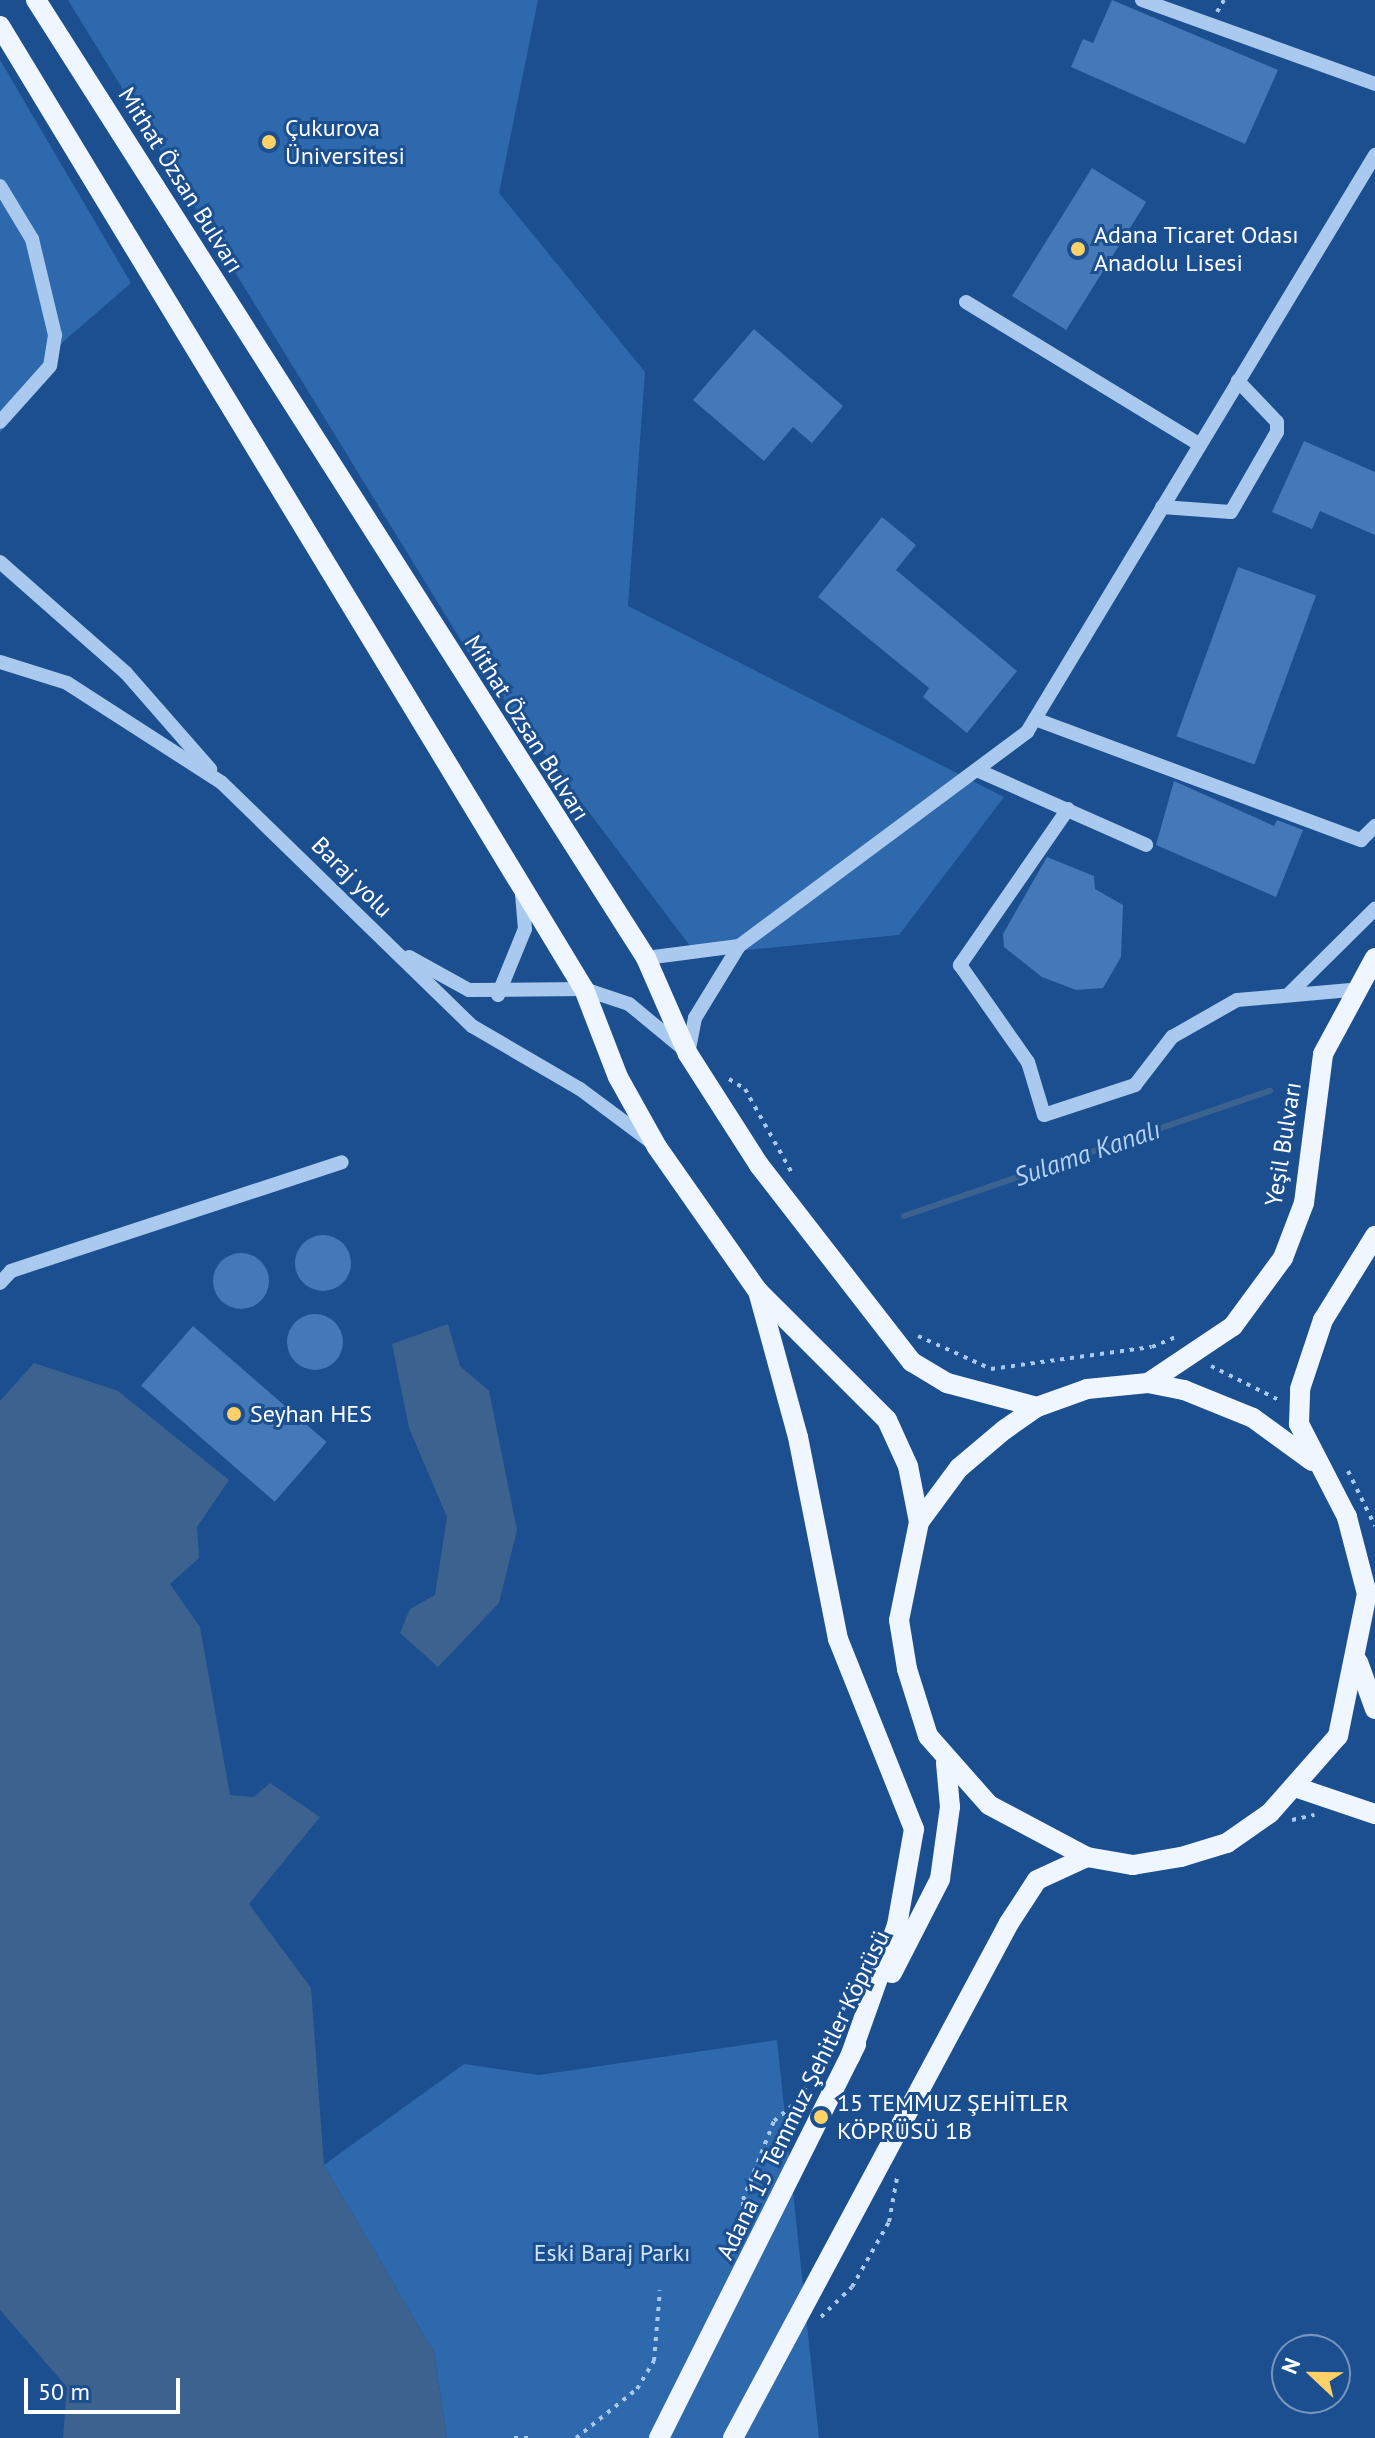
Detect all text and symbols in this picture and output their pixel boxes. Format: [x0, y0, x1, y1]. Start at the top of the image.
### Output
street label: Mithat Özsan Bulvarı [112, 82, 250, 278]
place label: Çukurova Üniversitesi [285, 114, 405, 170]
marker: Çukurova Üniversitesi [260, 133, 278, 151]
place label: Adana Ticaret Odası Anadolu Lisesi [1094, 221, 1299, 277]
marker: Adana Ticaret Odası Anadolu Lisesi [1069, 240, 1087, 258]
street label: Mithat Özsan Bulvarı [458, 630, 596, 826]
street label: Baraj yolu [306, 831, 398, 923]
street label: Yeşil Bulvarı [1259, 1080, 1307, 1208]
water label: Sulama Kanalı [1010, 1113, 1164, 1193]
place label: Seyhan HES [250, 1400, 372, 1428]
marker: Seyhan HES [225, 1405, 243, 1423]
street label: Adana 15 Temmuz Şehitler Köprüsü [710, 1925, 896, 2265]
place label: 15 TEMMUZ ŞEHİTLER KÖPRÜSÜ 1B [837, 2089, 1070, 2145]
marker: 15 TEMMUZ ŞEHİTLER KÖPRÜSÜ 1B [812, 2108, 830, 2126]
park label: Eski Baraj Parkı [534, 2239, 690, 2267]
north arrow [1271, 2334, 1351, 2414]
text: N [1275, 2354, 1306, 2378]
scale bar [28, 2362, 184, 2412]
text: 50 m [38, 2376, 90, 2407]

